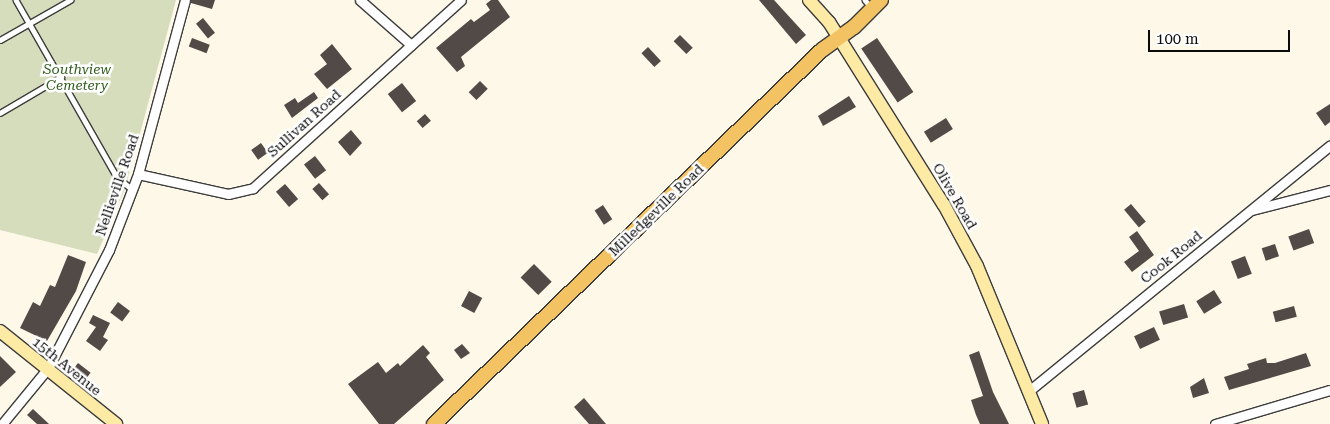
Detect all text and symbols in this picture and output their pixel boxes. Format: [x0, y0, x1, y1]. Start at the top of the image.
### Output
scale bar [1150, 20, 1292, 52]
text: 100 m [1156, 30, 1199, 48]
park label: Southview Cemetery [43, 61, 111, 94]
street label: Sullivan Road [264, 86, 344, 160]
street label: Nellieville Road [92, 132, 142, 238]
street label: Milledgeville Road [605, 160, 707, 260]
street label: Olive Road [929, 160, 981, 232]
street label: Cook Road [1137, 227, 1205, 287]
street label: 15th Avenue [29, 333, 105, 399]

